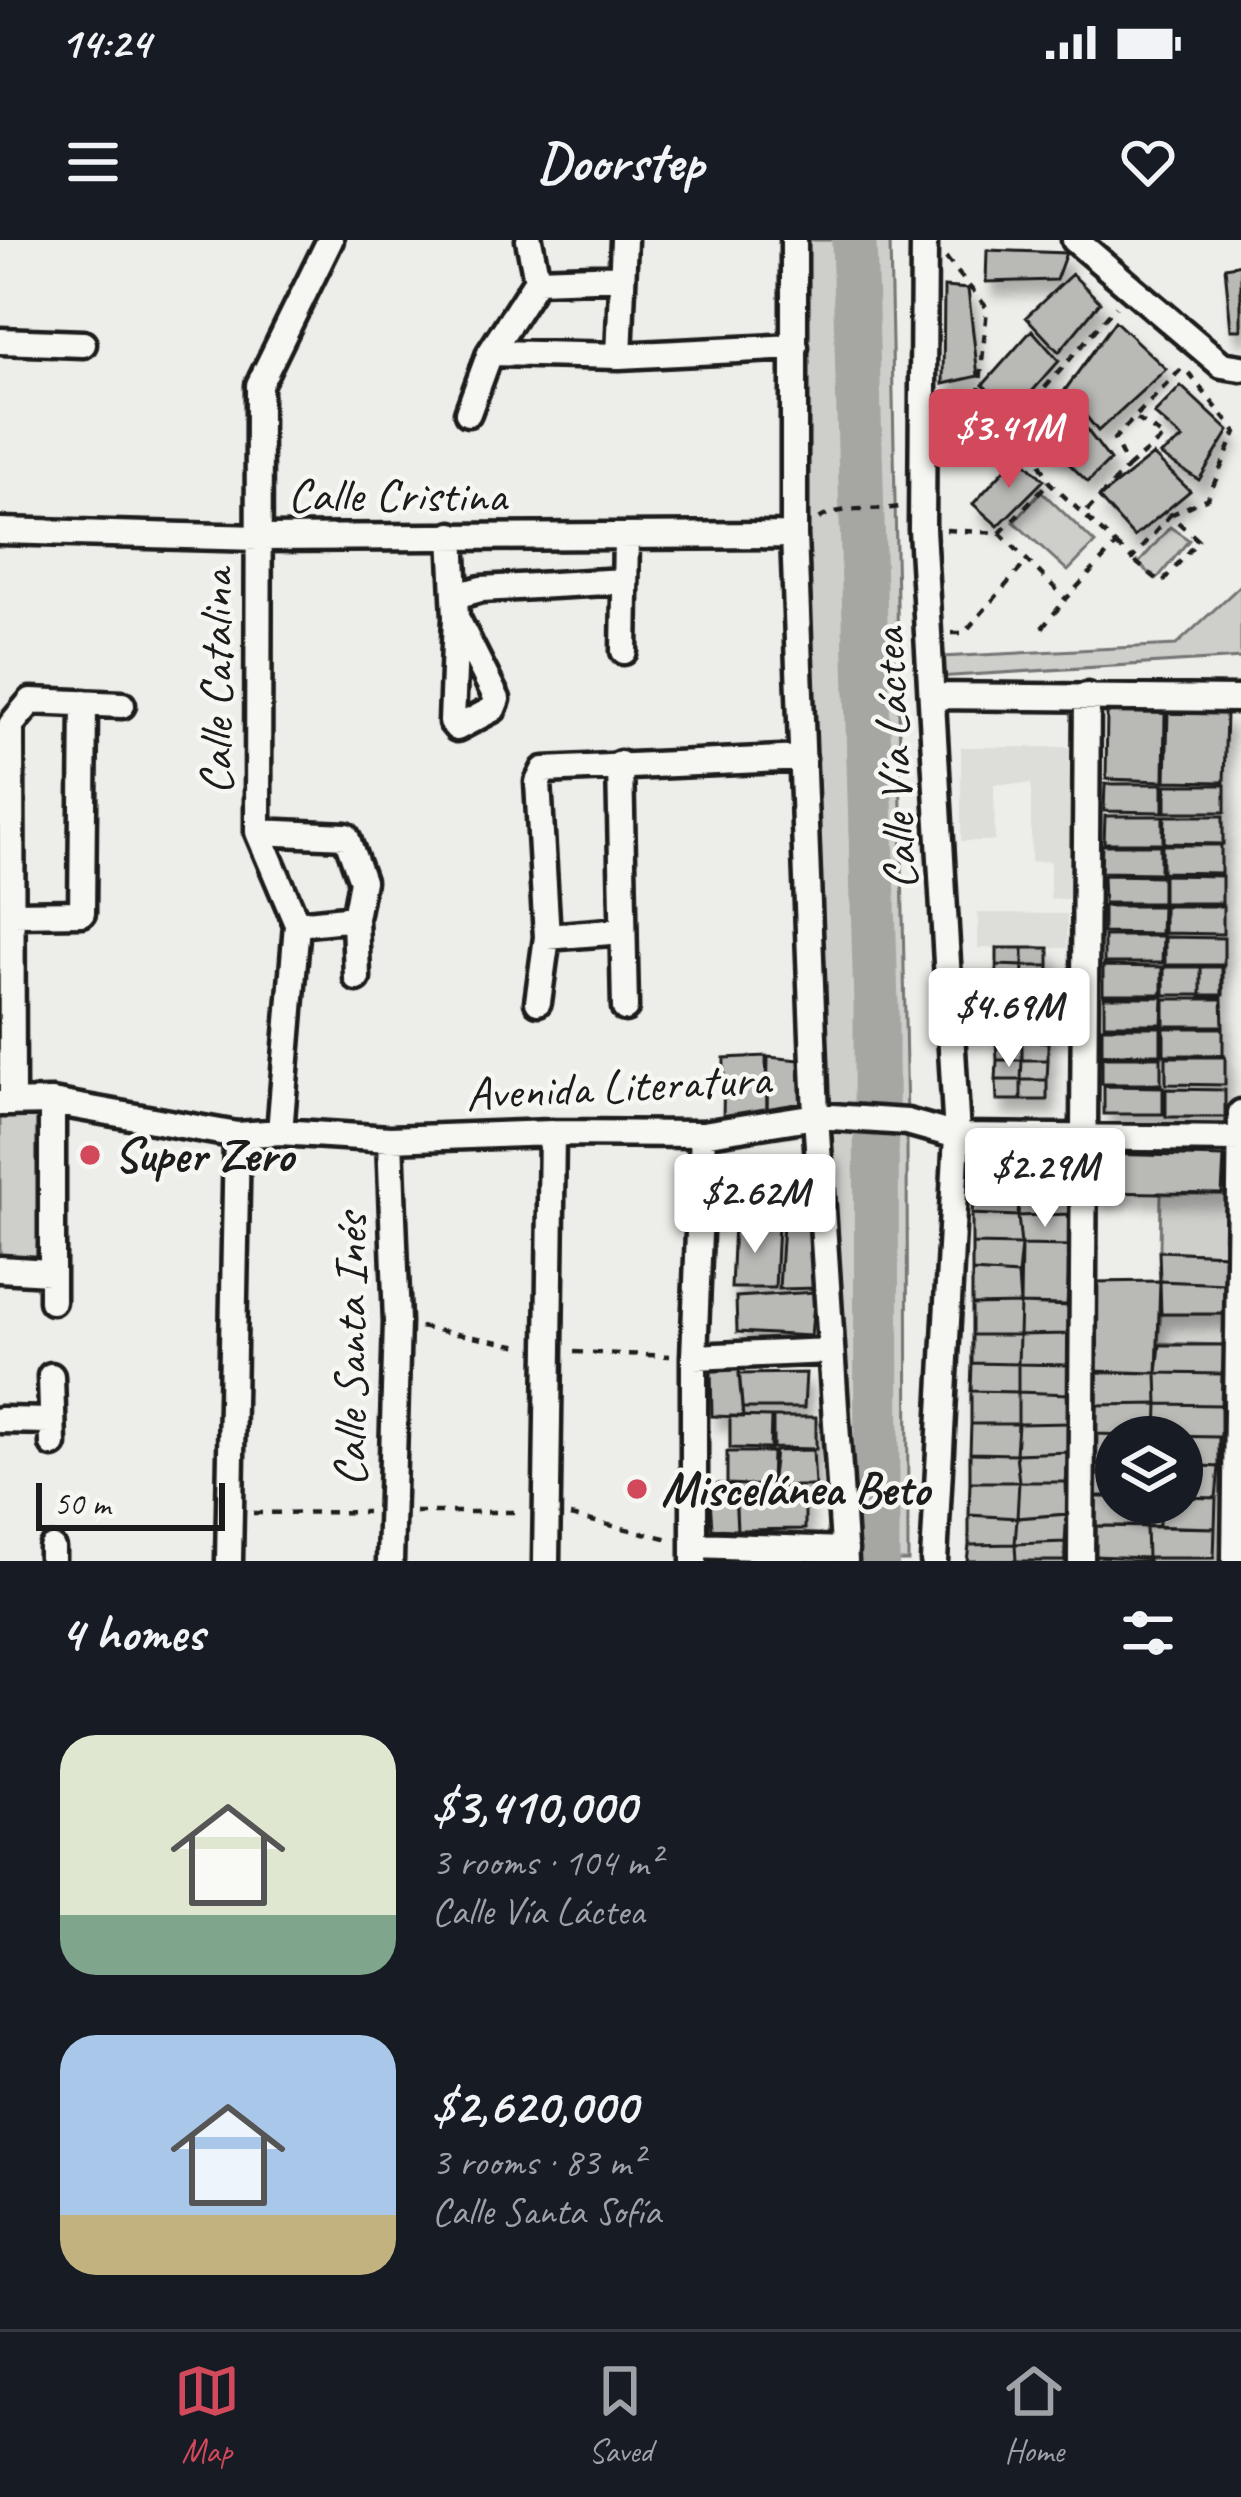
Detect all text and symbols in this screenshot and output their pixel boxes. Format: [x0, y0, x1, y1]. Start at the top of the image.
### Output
text: 14:24 [60, 14, 150, 71]
text: Doorstep [538, 128, 704, 196]
icon: menu [60, 129, 126, 195]
icon: heart [1115, 129, 1181, 195]
pin: $3.41M [911, 389, 1107, 491]
text: $3.41M [956, 403, 1062, 452]
street label: Calle Cristina [288, 465, 509, 525]
street label: Calle Catalina [186, 565, 246, 795]
street label: Calle Vía Láctea [857, 624, 931, 891]
pin: $4.69M [911, 968, 1107, 1070]
text: $4.69M [956, 982, 1062, 1031]
street label: Avenida Literatura [464, 1048, 774, 1124]
place label: Super Zero [114, 1125, 297, 1185]
pin: $2.29M [947, 1128, 1143, 1230]
marker: Super Zero [77, 1142, 103, 1168]
text: $2.29M [992, 1142, 1098, 1191]
pin: $2.62M [657, 1154, 853, 1256]
text: $2.62M [701, 1168, 809, 1217]
street label: Calle Santa Inés [320, 1209, 380, 1486]
map controls [1095, 1416, 1203, 1524]
button: layers [1095, 1416, 1203, 1524]
place label: Miscelánea Beto [661, 1459, 933, 1519]
marker: Miscelánea Beto [624, 1476, 650, 1502]
scale bar [36, 1477, 225, 1530]
text: 50 m [54, 1483, 110, 1525]
icon: filters [1115, 1600, 1181, 1666]
text: 4 homes [60, 1601, 204, 1665]
text: $3,410,000 [432, 1774, 636, 1838]
icon: home [156, 1783, 300, 1927]
text: 3 rooms · 104 m² [432, 1838, 660, 1887]
text: Calle Vía Láctea [432, 1887, 644, 1936]
text: $2,620,000 [432, 2074, 637, 2138]
icon: home [156, 2083, 300, 2227]
text: 3 rooms · 83 m² [432, 2138, 643, 2187]
text: Calle Santa Sofía [432, 2187, 661, 2236]
tab: Map [174, 2358, 240, 2472]
tab: Saved [587, 2358, 653, 2472]
tab: Home [1001, 2358, 1067, 2472]

